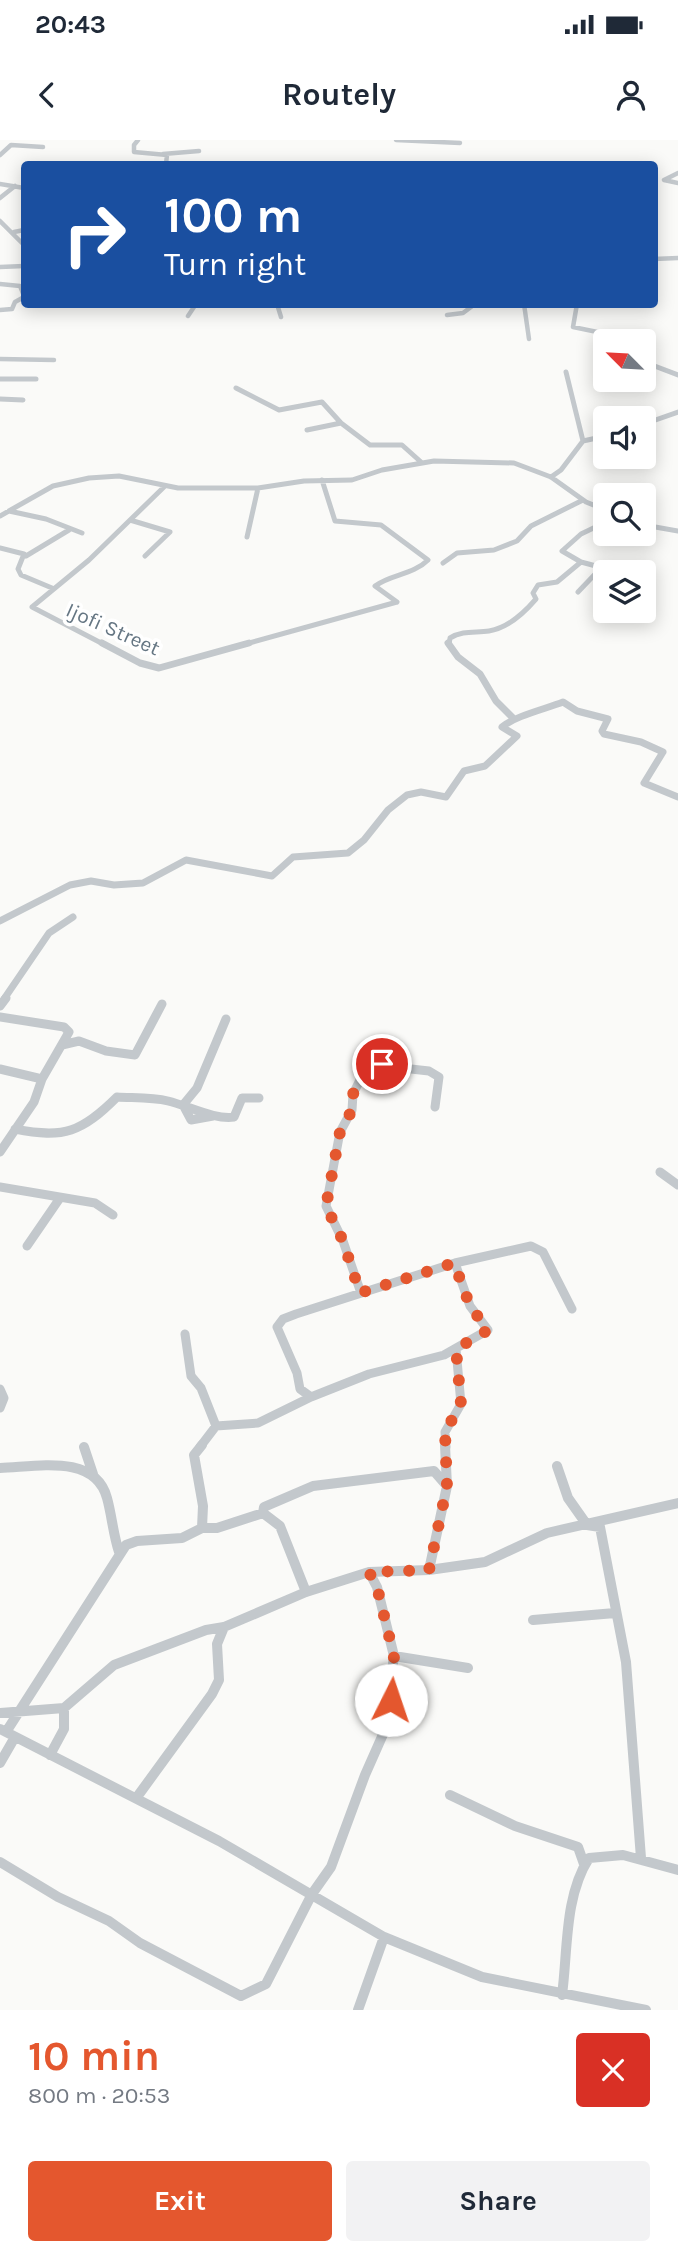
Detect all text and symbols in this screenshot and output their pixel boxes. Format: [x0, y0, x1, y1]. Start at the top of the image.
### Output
text: 20:43 [35, 9, 106, 40]
icon: back [28, 76, 66, 114]
text: Routely [282, 76, 396, 113]
icon: person [612, 76, 650, 114]
text: 100 m [164, 187, 302, 244]
icon: right [49, 189, 140, 280]
text: Turn right [164, 246, 306, 283]
north arrow [593, 329, 656, 392]
map controls [593, 329, 656, 623]
button: sound [593, 406, 656, 469]
button: search [593, 483, 656, 546]
button: layers [593, 560, 656, 623]
street label: Ijofi Street [62, 598, 164, 660]
pin [352, 1034, 412, 1094]
icon: arrive [363, 1045, 401, 1083]
position arrow [354, 1663, 428, 1737]
text: 10 min [28, 2031, 160, 2081]
button: close [576, 2033, 650, 2107]
text: 800 m · 20:53 [28, 2082, 170, 2109]
button: Exit [28, 2161, 332, 2241]
button: Share [346, 2161, 650, 2241]

